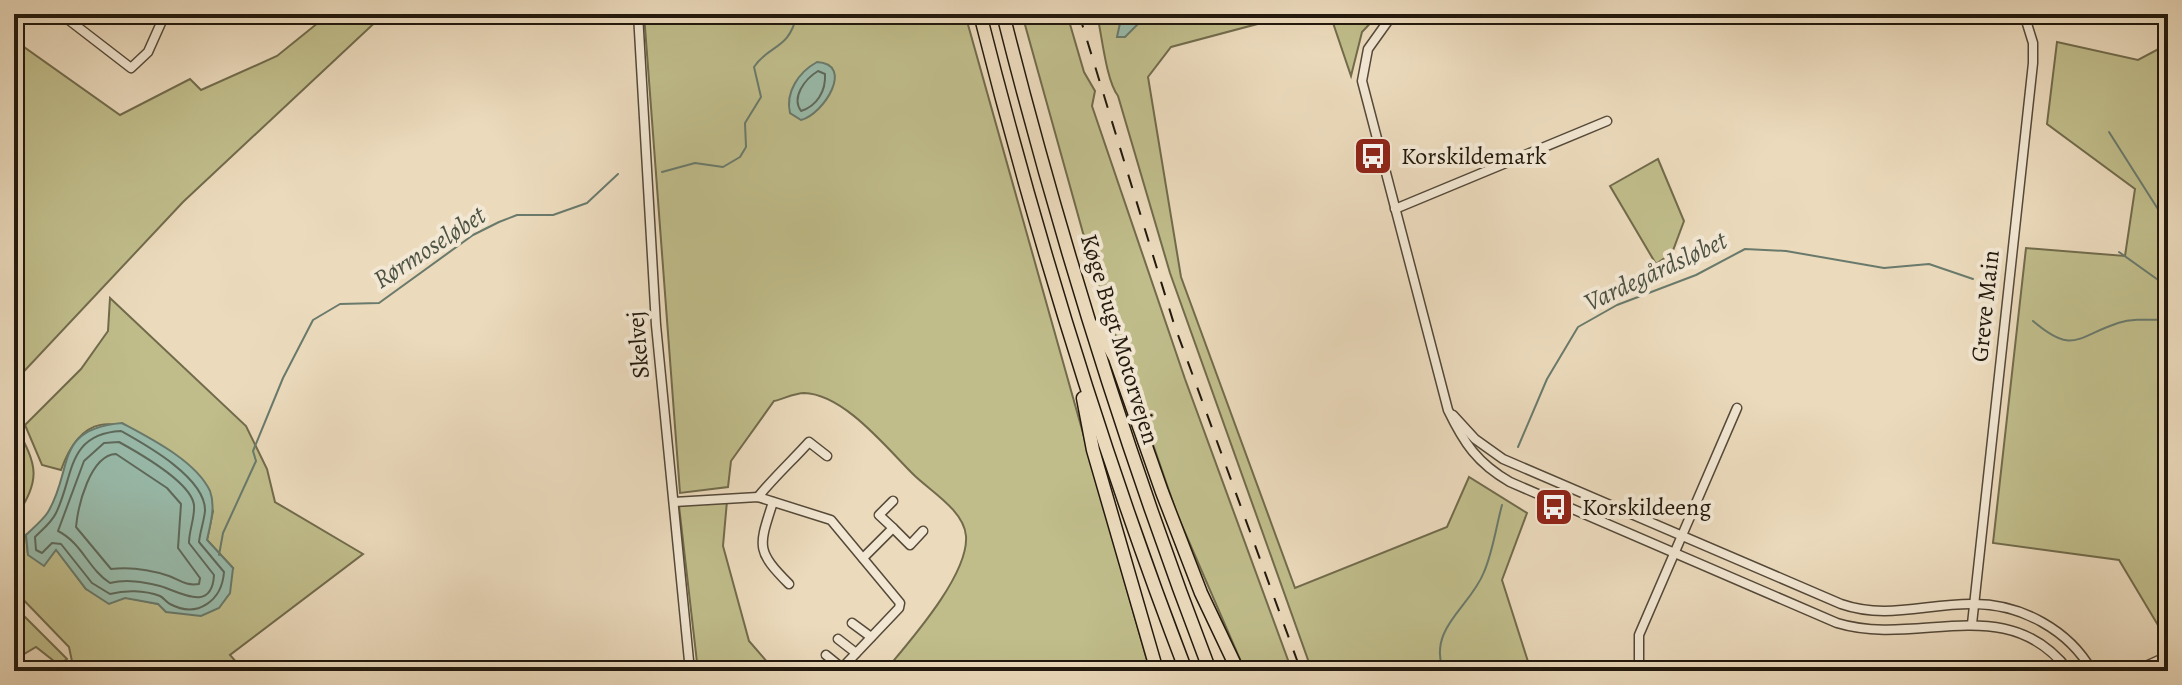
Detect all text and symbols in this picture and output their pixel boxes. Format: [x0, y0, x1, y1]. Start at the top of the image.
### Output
bus stop icon: Korskildemark [1352, 135, 1394, 177]
place label: Korskildemark [1401, 140, 1547, 172]
water label: Rørmoseløbet [366, 197, 494, 297]
water label: Vardegårdsløbet [1578, 222, 1734, 320]
street label: Køge Bugt Motorvejen [1073, 230, 1167, 448]
street label: Greve Main [1963, 249, 2007, 363]
street label: Skelvej [619, 310, 657, 380]
bus stop icon: Korskildeeng [1533, 486, 1575, 528]
place label: Korskildeeng [1582, 491, 1711, 523]

